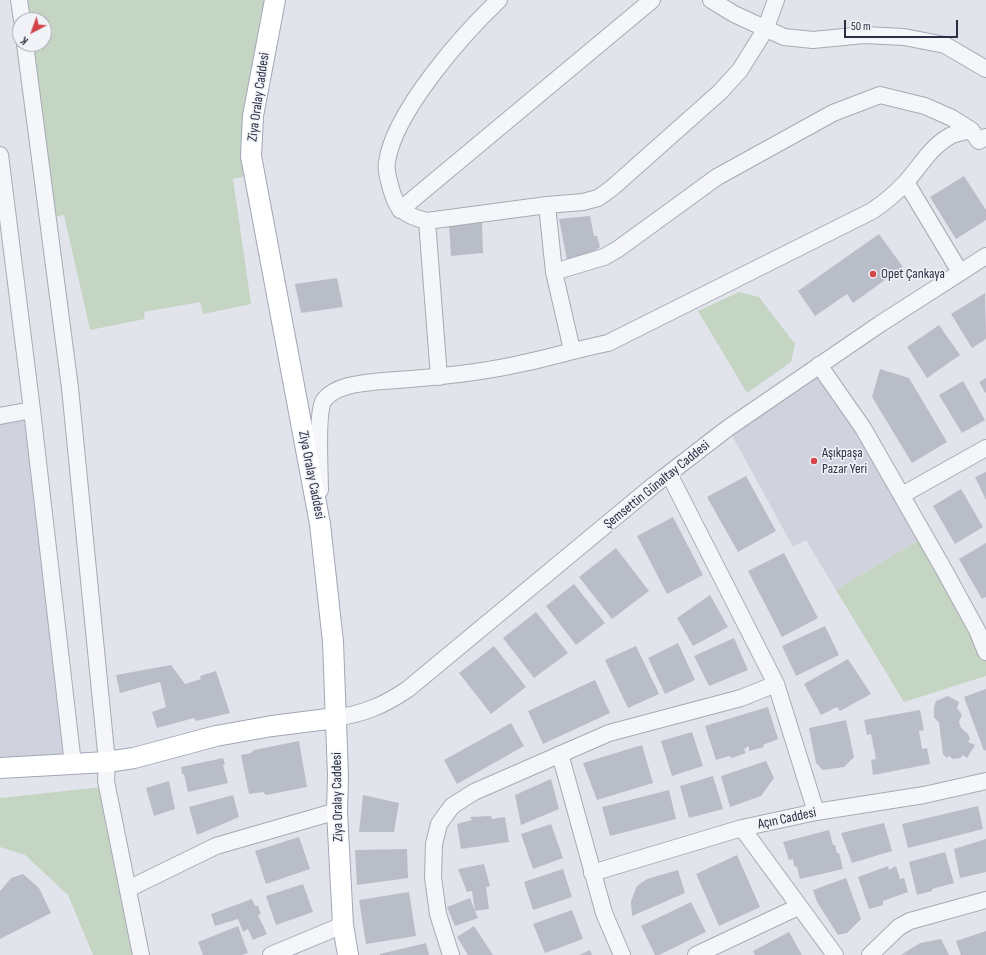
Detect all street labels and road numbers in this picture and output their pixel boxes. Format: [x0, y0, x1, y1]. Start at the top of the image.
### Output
street label: Ziya Oralay Caddesi [244, 51, 274, 143]
street label: Ziya Oralay Caddesi [294, 429, 328, 521]
street label: Şemsettin Günaltay Caddesi [601, 437, 713, 533]
street label: Ziya Oralay Caddesi [329, 752, 347, 842]
street label: Açın Caddesi [756, 805, 818, 833]

